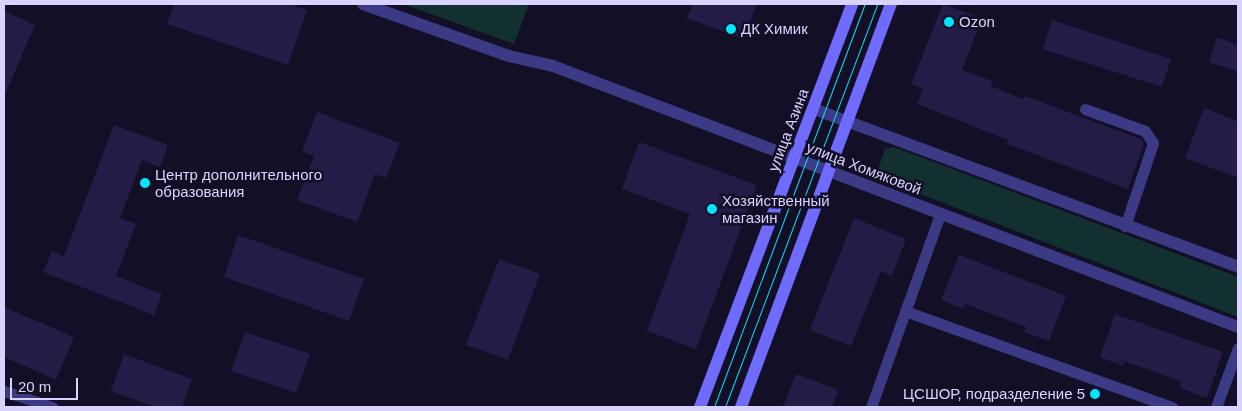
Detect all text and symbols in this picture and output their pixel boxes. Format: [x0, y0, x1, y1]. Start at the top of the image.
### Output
place label: Ozon [959, 13, 995, 31]
marker: Ozon [943, 16, 955, 28]
place label: ДК Химик [741, 20, 808, 38]
marker: ДК Химик [725, 23, 737, 35]
street label: улица Азина [764, 86, 812, 174]
street label: улица Хомяковой [804, 138, 924, 198]
place label: Центр дополнительного образования [155, 165, 322, 200]
marker: Центр дополнительного образования [139, 177, 151, 189]
place label: Хозяйственный магазин [722, 191, 830, 226]
marker: Хозяйственный магазин [706, 203, 718, 215]
scale bar [12, 368, 80, 400]
text: 20 m [18, 378, 51, 395]
place label: ЦСШОР, подразделение 5 [903, 385, 1085, 403]
marker: ЦСШОР, подразделение 5 [1089, 388, 1101, 400]

